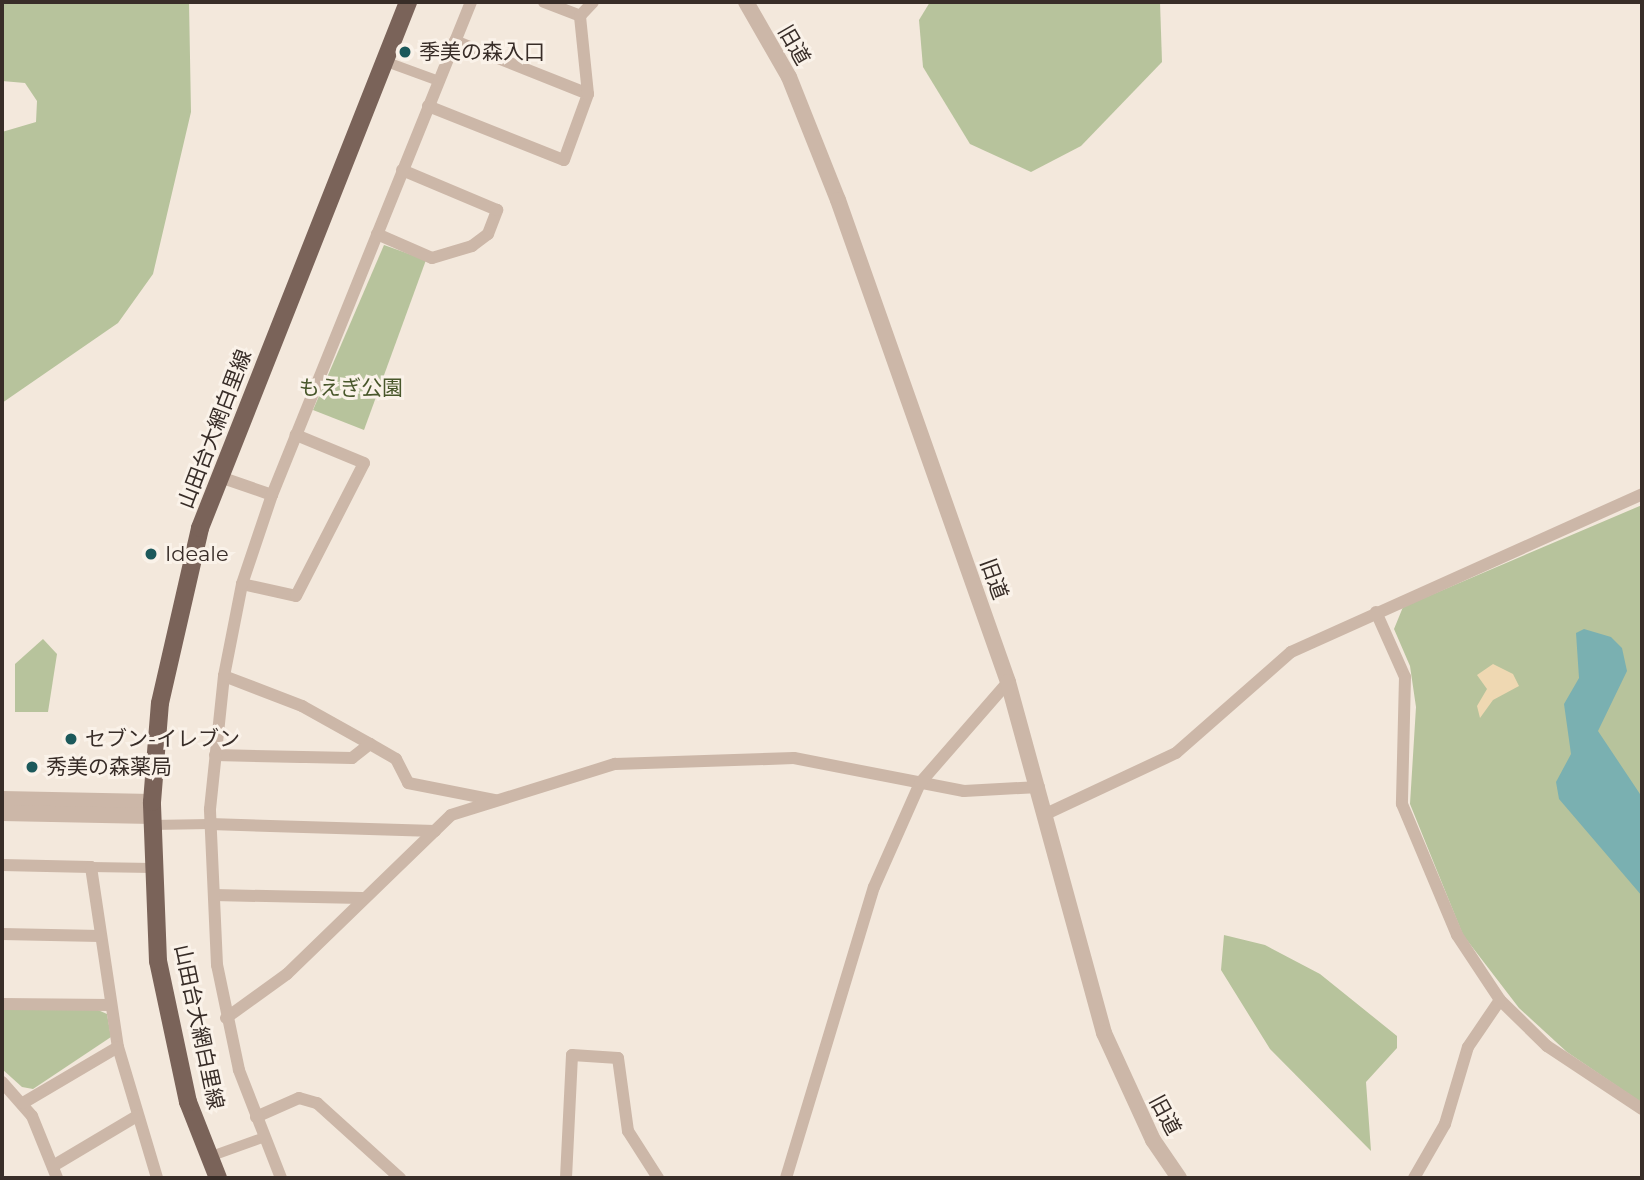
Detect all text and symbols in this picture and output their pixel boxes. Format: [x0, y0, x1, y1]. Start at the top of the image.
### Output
street label: 旧道 [773, 21, 815, 69]
place label: 季美の森入口 [419, 39, 545, 65]
marker: 季美の森入口 [397, 44, 413, 60]
street label: 山田台大網白里線 [173, 346, 257, 512]
park label: もえぎ公園 [299, 375, 403, 401]
place label: Ideale [165, 541, 229, 567]
marker: Ideale [143, 546, 159, 562]
street label: 旧道 [975, 555, 1013, 603]
place label: セブン-イレブン [85, 726, 240, 752]
marker: セブン-イレブン [63, 731, 79, 747]
place label: 秀美の森薬局 [46, 754, 172, 780]
marker: 秀美の森薬局 [24, 759, 40, 775]
street label: 山田台大網白里線 [169, 942, 229, 1112]
street label: 旧道 [1144, 1091, 1186, 1139]

